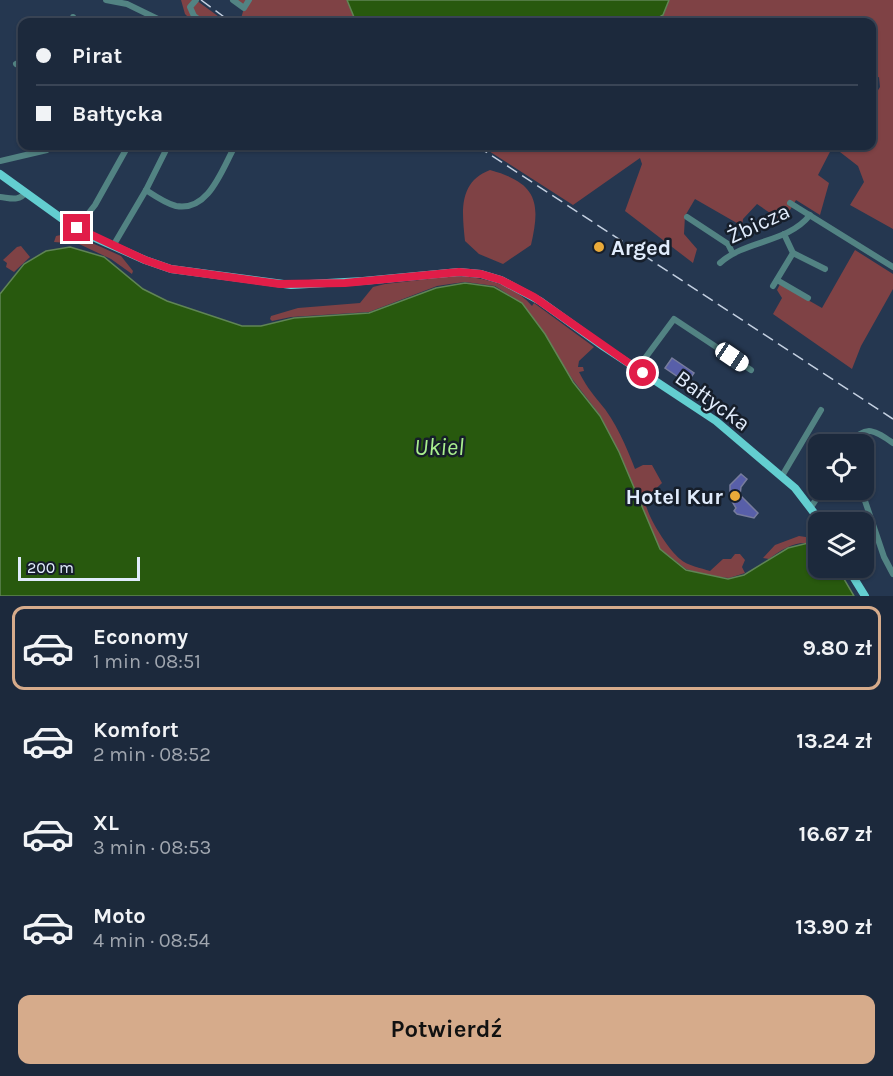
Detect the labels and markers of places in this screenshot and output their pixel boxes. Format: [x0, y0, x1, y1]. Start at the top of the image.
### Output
place label: Arged [611, 235, 671, 261]
marker: Arged [592, 240, 606, 254]
place label: Hotel Kur [626, 484, 723, 510]
marker: Hotel Kur [728, 489, 742, 503]

